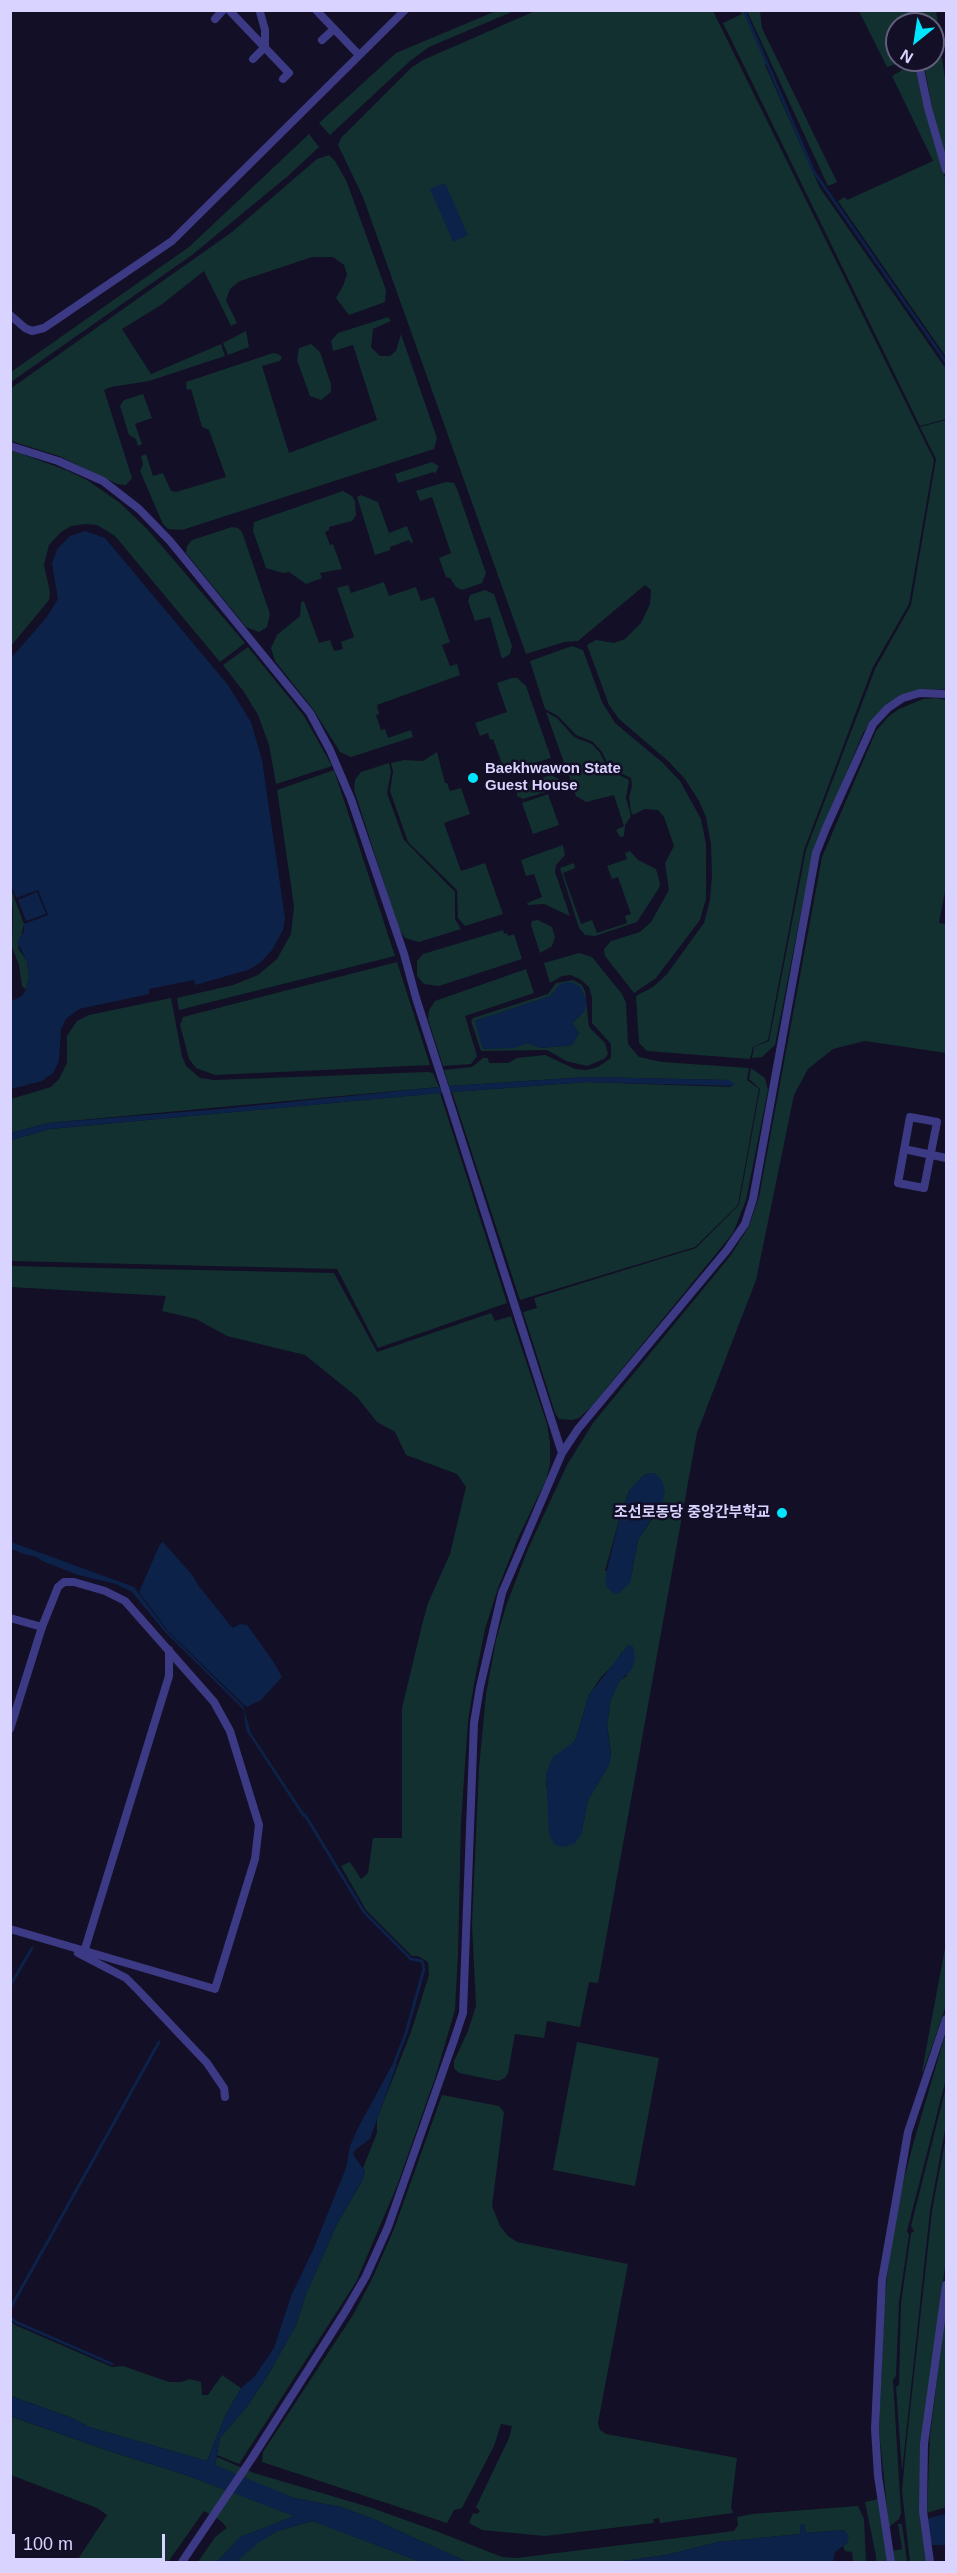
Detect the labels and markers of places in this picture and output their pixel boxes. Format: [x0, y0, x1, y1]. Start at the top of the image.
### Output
place label: Baekhwawon State Guest House [485, 760, 621, 795]
marker: Baekhwawon State Guest House [466, 771, 480, 785]
place label: 조선로동당 중앙간부학교 [614, 1504, 770, 1522]
marker: 조선로동당 중앙간부학교 [775, 1506, 789, 1520]

